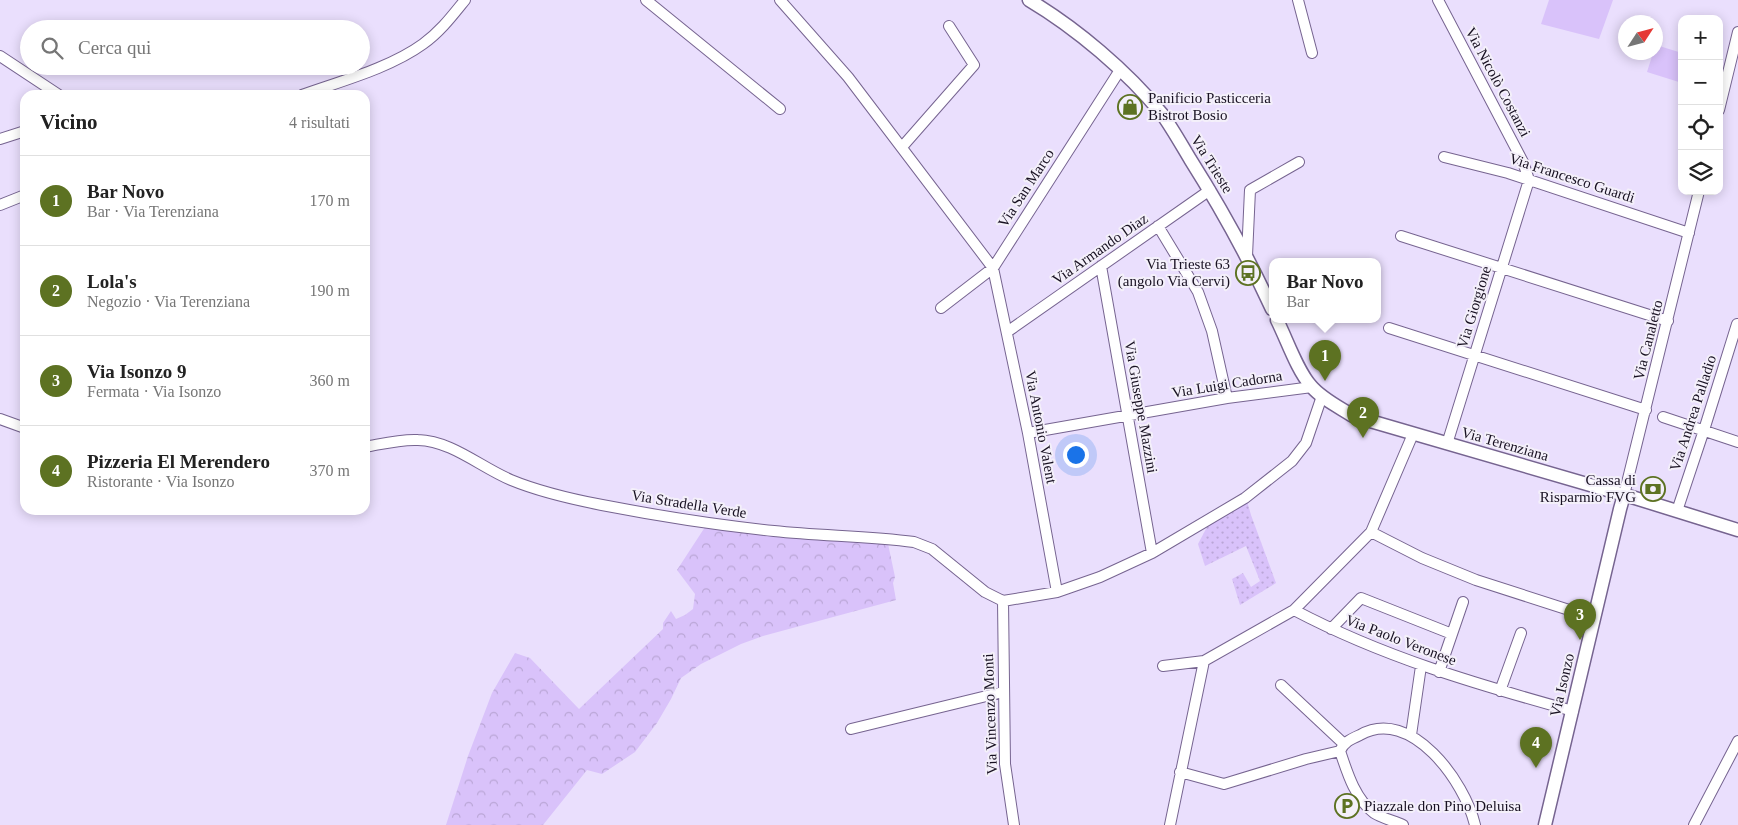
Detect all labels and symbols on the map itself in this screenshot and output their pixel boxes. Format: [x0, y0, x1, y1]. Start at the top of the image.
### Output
north arrow [1618, 15, 1663, 60]
street label: Via Nicolò Costanzi [1462, 25, 1534, 139]
place label: Panificio Pasticceria Bistrot Bosio [1148, 90, 1271, 123]
shop icon: Panificio Pasticceria Bistrot Bosio [1117, 94, 1143, 120]
street label: Via Trieste [1188, 132, 1236, 196]
street label: Via San Marco [995, 146, 1057, 230]
street label: Via Francesco Guardi [1507, 150, 1637, 206]
street label: Via Armando Diaz [1049, 210, 1151, 288]
place label: Via Trieste 63 (angolo Via Cervi) [1118, 256, 1230, 290]
bus stop icon: Via Trieste 63 (angolo Via Cervi) [1235, 260, 1261, 286]
street label: Via Giorgione [1454, 264, 1494, 350]
street label: Via Canaletto [1630, 298, 1666, 382]
street label: Via Giuseppe Mazzini [1121, 340, 1161, 474]
pin: 1 [1309, 340, 1341, 381]
street label: Via Andrea Palladio [1667, 353, 1719, 473]
street label: Via Luigi Cadorna [1171, 367, 1284, 401]
street label: Via Antonio Valent [1022, 369, 1060, 486]
pin: 2 [1347, 397, 1379, 438]
street label: Via Terenziana [1460, 424, 1551, 464]
your location [1063, 442, 1089, 468]
place label: Cassa di Risparmio FVG [1540, 472, 1636, 505]
bank icon: Cassa di Risparmio FVG [1640, 476, 1666, 502]
street label: Via Stradella Verde [630, 487, 748, 521]
pin: 3 [1564, 599, 1596, 640]
street label: Via Paolo Veronese [1343, 612, 1459, 669]
street label: Via Isonzo [1547, 652, 1577, 718]
street label: Via Vincenzo Monti [980, 653, 1000, 775]
pin: 4 [1520, 727, 1552, 768]
parking icon: Piazzale don Pino Deluisa [1334, 793, 1360, 819]
place label: Piazzale don Pino Deluisa [1364, 798, 1521, 814]

